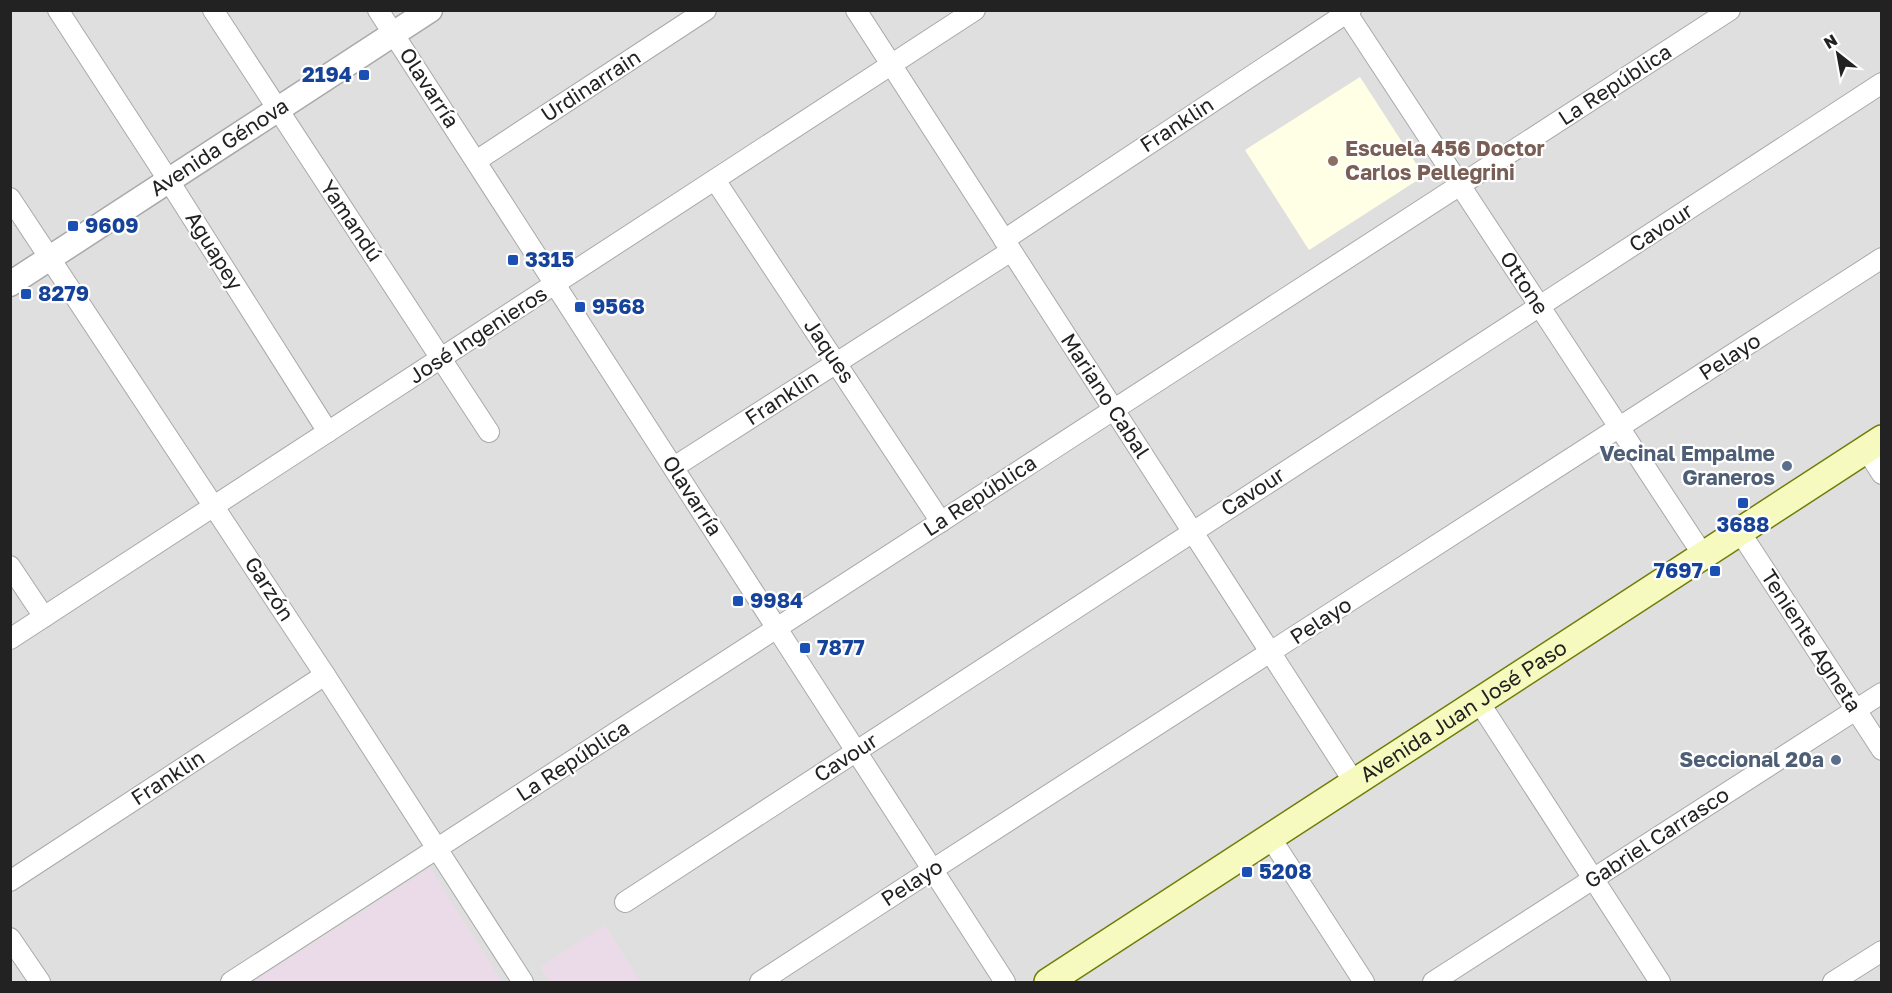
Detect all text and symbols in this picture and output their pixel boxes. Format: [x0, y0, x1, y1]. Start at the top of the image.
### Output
north arrow [1808, 24, 1868, 84]
text: N [1820, 29, 1841, 53]
street label: La República [1553, 38, 1676, 130]
street label: Olavarría [394, 42, 465, 133]
street label: Urdinarrain [536, 43, 645, 127]
place label: 2194 [302, 61, 352, 87]
marker: 2194 [357, 68, 371, 82]
street label: Franklin [1135, 91, 1218, 158]
street label: Avenida Génova [145, 92, 293, 201]
place label: Escuela 456 Doctor Carlos Pellegrini [1345, 135, 1545, 185]
marker: Escuela 456 Doctor Carlos Pellegrini [1326, 154, 1340, 168]
street label: Yamandú [315, 175, 389, 266]
street label: Cavour [1624, 197, 1697, 257]
street label: Aguapey [181, 206, 249, 295]
place label: 9609 [85, 212, 139, 238]
marker: 9609 [66, 219, 80, 233]
place label: 3315 [525, 246, 574, 272]
street label: Ottone [1495, 246, 1555, 319]
marker: 3315 [506, 253, 520, 267]
place label: 8279 [38, 280, 89, 306]
street label: José Ingenieros [403, 280, 552, 389]
marker: 8279 [19, 287, 33, 301]
place label: 9568 [592, 293, 645, 319]
marker: 9568 [573, 300, 587, 314]
street label: Jaques [799, 313, 861, 388]
street label: Pelayo [1694, 327, 1765, 386]
street label: Mariano Cabal [1056, 328, 1156, 463]
street label: Franklin [740, 364, 823, 431]
place label: Vecinal Empalme Graneros [1600, 440, 1775, 490]
street label: La República [918, 449, 1041, 541]
street label: Olavarría [657, 450, 728, 541]
marker: Vecinal Empalme Graneros [1780, 459, 1794, 473]
street label: Cavour [1216, 461, 1289, 521]
marker: 3688 [1736, 496, 1750, 510]
place label: 3688 [1716, 511, 1770, 537]
street label: Garzón [240, 551, 300, 625]
place label: 7697 [1653, 557, 1703, 583]
marker: 7697 [1708, 564, 1722, 578]
street label: Teniente Agneta [1756, 564, 1868, 717]
place label: 9984 [750, 587, 803, 613]
street label: Pelayo [1285, 591, 1356, 650]
marker: 9984 [731, 594, 745, 608]
place label: 7877 [817, 634, 865, 660]
street label: Avenida Juan José Paso [1355, 634, 1571, 787]
marker: 7877 [798, 641, 812, 655]
street label: La República [511, 714, 634, 806]
street label: Cavour [809, 727, 882, 787]
street label: Franklin [126, 744, 209, 811]
place label: Seccional 20ª [1679, 746, 1824, 772]
marker: Seccional 20ª [1829, 753, 1843, 767]
street label: Gabriel Carrasco [1579, 781, 1734, 894]
street label: Pelayo [876, 853, 947, 912]
place label: 5208 [1259, 858, 1312, 884]
marker: 5208 [1240, 865, 1254, 879]

